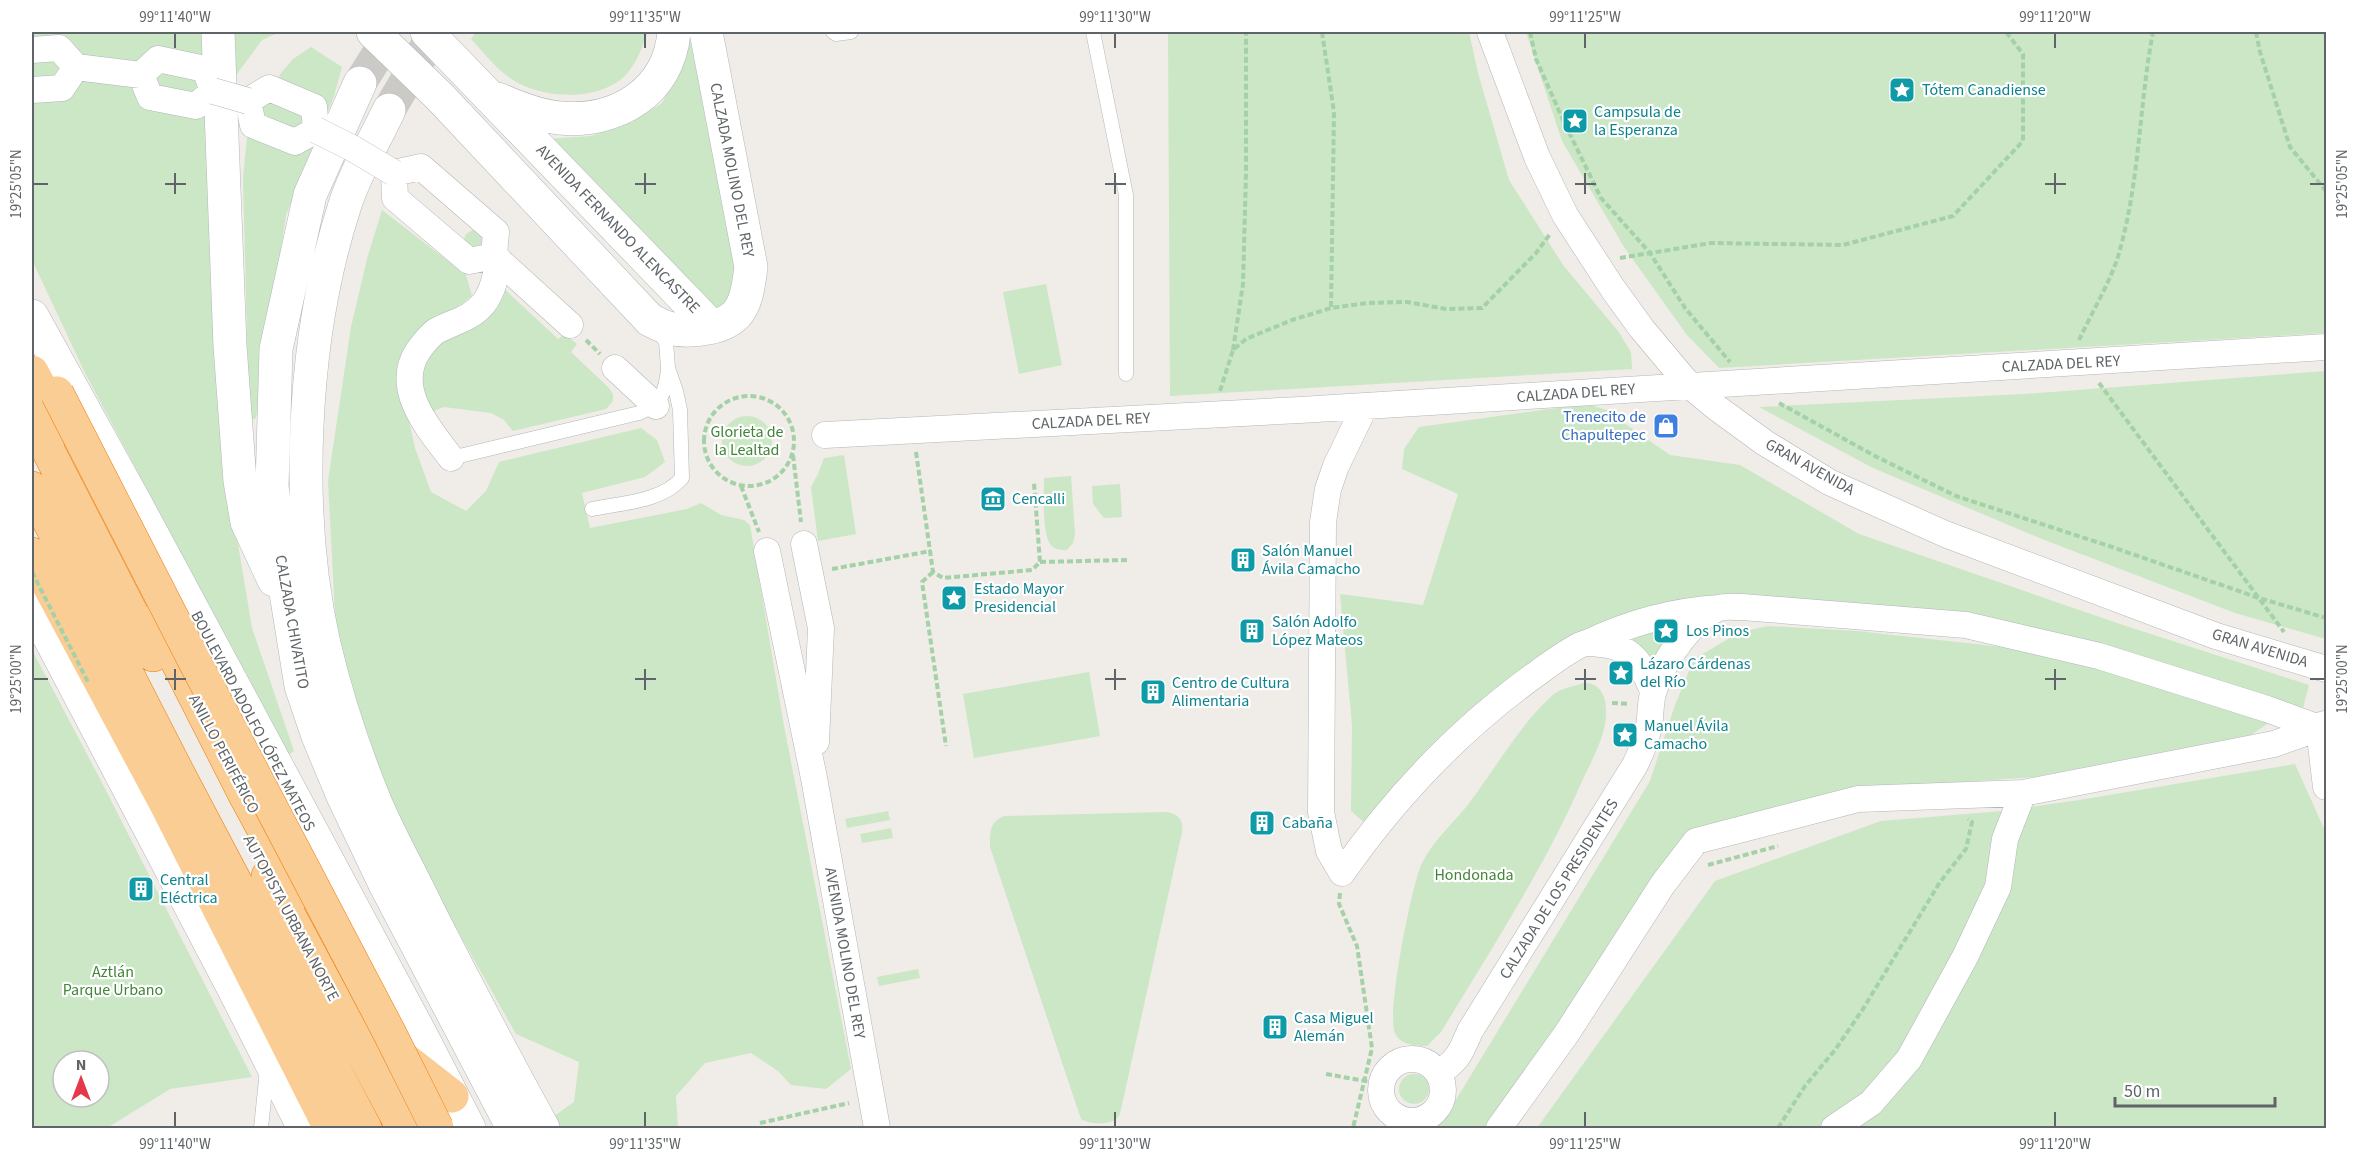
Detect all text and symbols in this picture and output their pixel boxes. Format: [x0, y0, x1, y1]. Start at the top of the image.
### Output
text: 99°11'40"W [139, 7, 211, 28]
text: 99°11'35"W [609, 7, 681, 28]
text: 99°11'30"W [1079, 7, 1151, 28]
text: 99°11'25"W [1549, 7, 1621, 28]
text: 99°11'20"W [2019, 7, 2091, 28]
place icon: Tótem Canadiense [1887, 75, 1917, 105]
place label: Tótem Canadiense [1922, 79, 2046, 101]
street label: CALZADA MOLINO DEL REY [704, 81, 760, 259]
place label: Campsula de la Esperanza [1594, 101, 1681, 141]
place icon: Campsula de la Esperanza [1560, 106, 1590, 136]
street label: AVENIDA FERNANDO ALENCASTRE [531, 140, 705, 318]
text: 19°25'05"N [6, 149, 27, 219]
text: 19°25'05"N [2332, 149, 2353, 219]
street label: CALZADA DEL REY [2001, 350, 2121, 378]
street label: CALZADA DEL REY [1516, 378, 1636, 408]
place label: Trenecito de Chapultepec [1561, 406, 1646, 446]
street label: CALZADA DEL REY [1031, 407, 1151, 435]
shop icon: Trenecito de Chapultepec [1651, 411, 1681, 441]
park label: Glorieta de la Lealtad [710, 421, 784, 461]
street label: GRAN AVENIDA [1761, 433, 1859, 501]
museum icon: Cencalli [978, 484, 1008, 514]
place label: Cencalli [1012, 488, 1065, 510]
place label: Salón Manuel Ávila Camacho [1262, 540, 1361, 580]
building icon: Salón Manuel Ávila Camacho [1228, 545, 1258, 575]
street label: CALZADA CHIVATITO [269, 553, 315, 691]
place label: Estado Mayor Presidencial [974, 578, 1064, 618]
place icon: Estado Mayor Presidencial [939, 583, 969, 613]
street label: BOULEVARD ADOLFO LÓPEZ MATEOS [185, 607, 321, 835]
place label: Salón Adolfo López Mateos [1272, 611, 1363, 651]
building icon: Salón Adolfo López Mateos [1237, 616, 1267, 646]
place icon: Los Pinos [1651, 616, 1681, 646]
place label: Los Pinos [1686, 620, 1750, 642]
street label: GRAN AVENIDA [2209, 623, 2311, 673]
text: 19°25'00"N [6, 644, 27, 714]
text: 19°25'00"N [2332, 644, 2353, 714]
place label: Lázaro Cárdenas del Río [1640, 653, 1751, 693]
place icon: Lázaro Cárdenas del Río [1606, 658, 1636, 688]
place label: Centro de Cultura Alimentaria [1172, 672, 1290, 712]
building icon: Centro de Cultura Alimentaria [1138, 677, 1168, 707]
street label: ANILLO PERIFÉRICO [183, 691, 265, 817]
place label: Manuel Ávila Camacho [1644, 715, 1729, 755]
place icon: Manuel Ávila Camacho [1610, 720, 1640, 750]
street label: CALZADA DE LOS PRESIDENTES [1494, 795, 1624, 983]
building icon: Cabaña [1247, 808, 1277, 838]
place label: Cabaña [1282, 812, 1333, 834]
street label: AUTOPISTA URBANA NORTE [238, 831, 344, 1005]
park label: Hondonada [1434, 864, 1514, 886]
street label: AVENIDA MOLINO DEL REY [819, 865, 871, 1041]
place label: Central Eléctrica [160, 869, 218, 909]
building icon: Central Eléctrica [126, 874, 156, 904]
park label: Aztlán Parque Urbano [63, 961, 163, 1001]
place label: Casa Miguel Alemán [1294, 1007, 1374, 1047]
building icon: Casa Miguel Alemán [1260, 1012, 1290, 1042]
north arrow [51, 1049, 111, 1109]
text: N [76, 1054, 86, 1076]
scale bar [2115, 1070, 2276, 1108]
text: 50 m [2124, 1079, 2160, 1104]
text: 99°11'40"W [139, 1134, 211, 1155]
text: 99°11'35"W [609, 1134, 681, 1155]
text: 99°11'30"W [1079, 1134, 1151, 1155]
text: 99°11'25"W [1549, 1134, 1621, 1155]
text: 99°11'20"W [2019, 1134, 2091, 1155]

